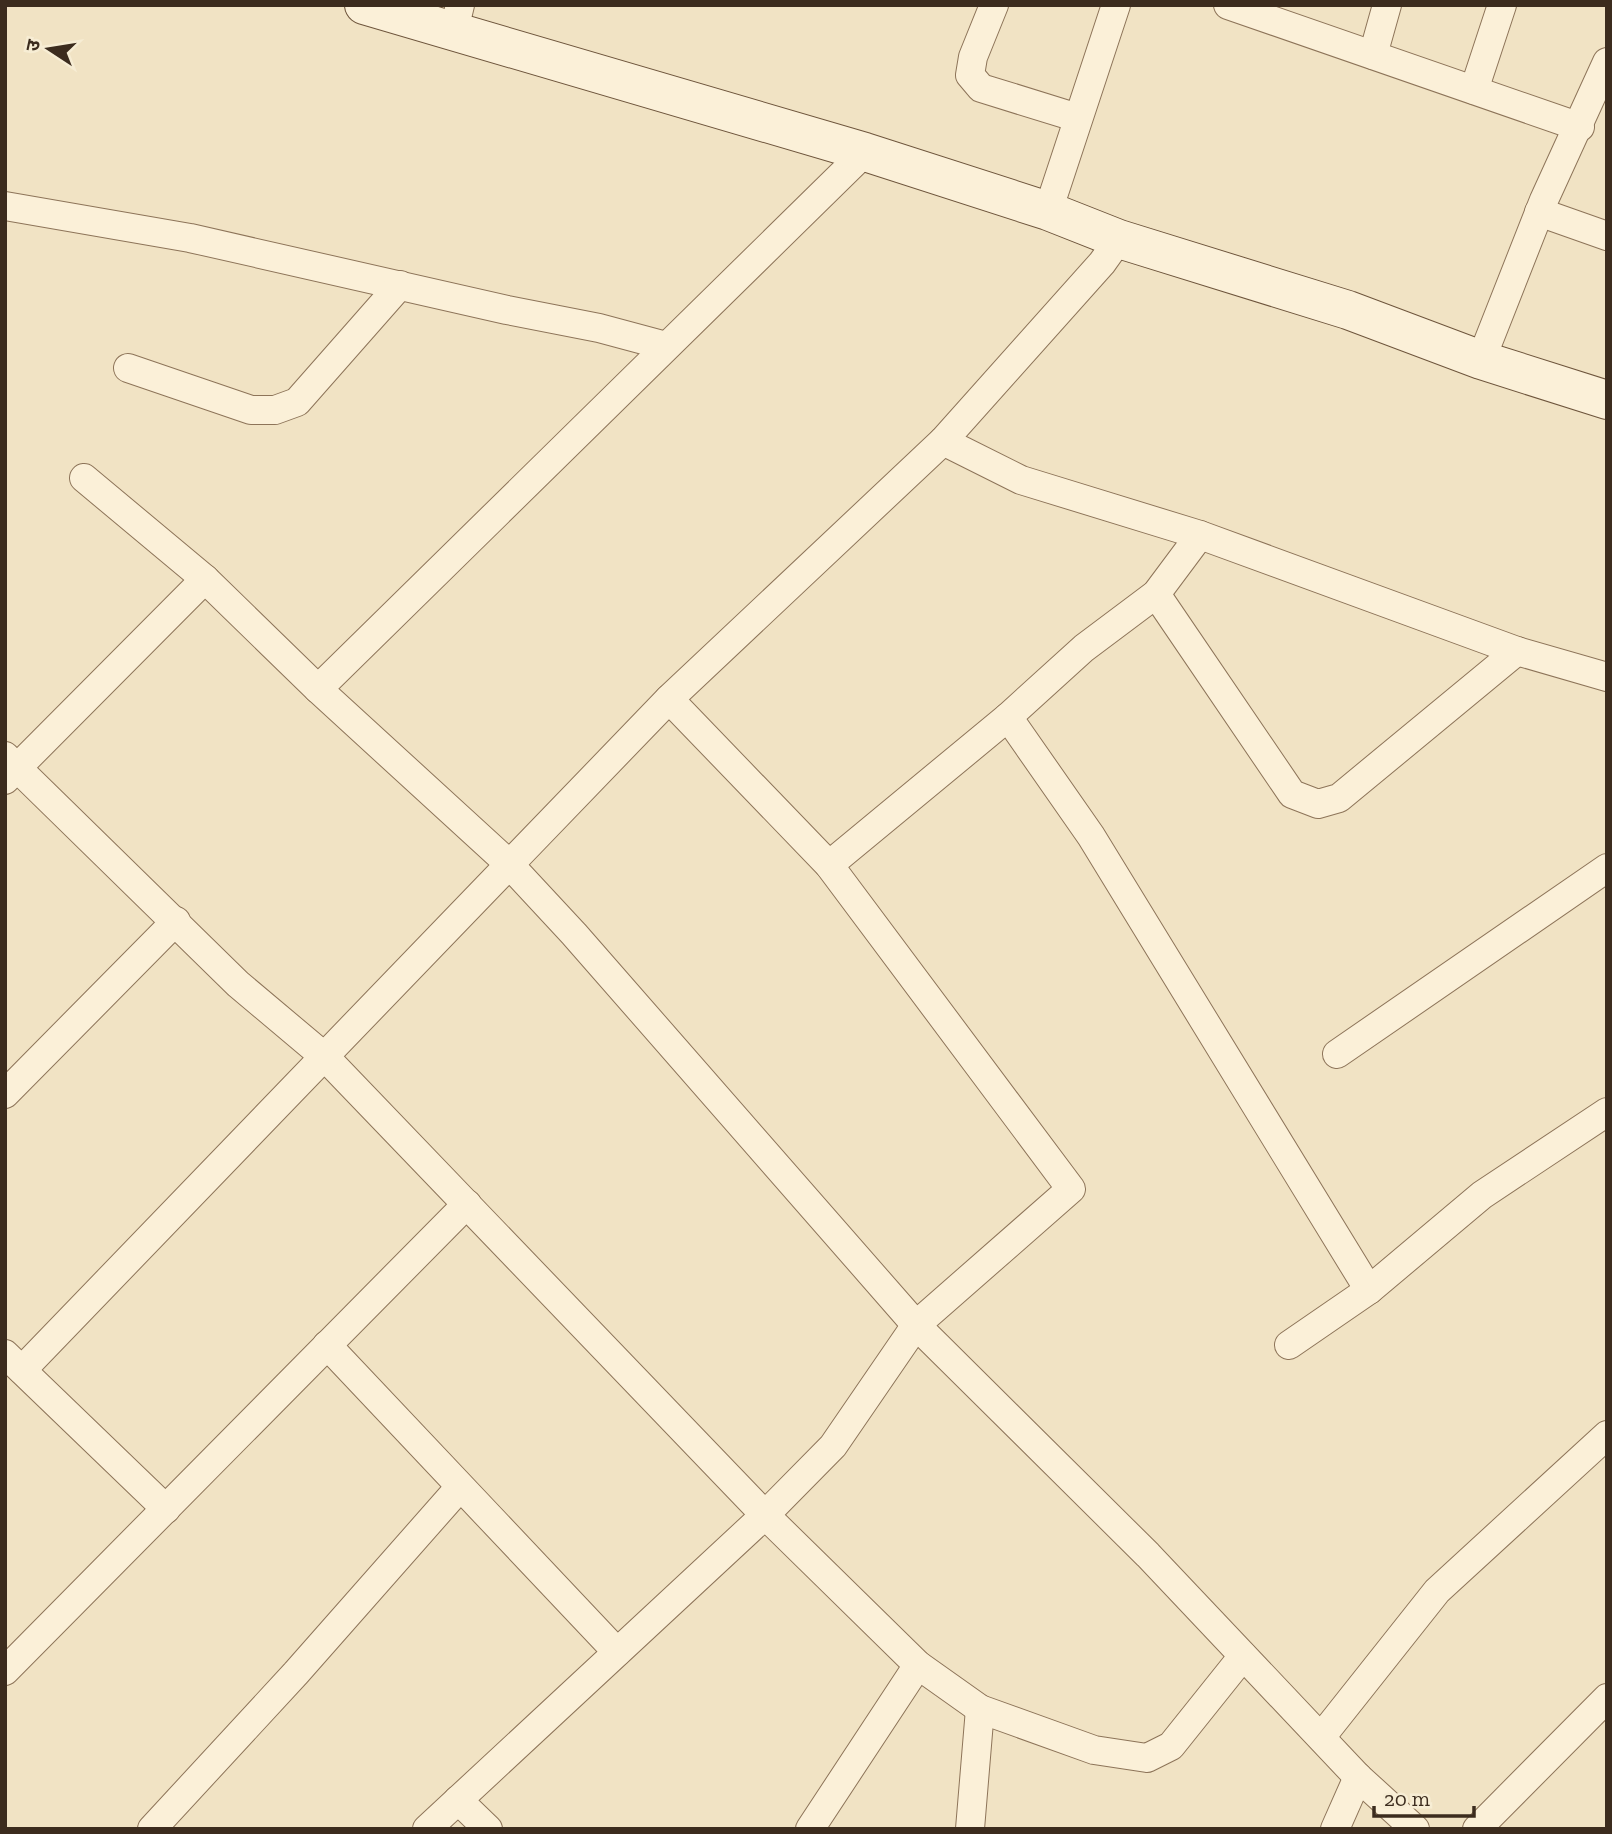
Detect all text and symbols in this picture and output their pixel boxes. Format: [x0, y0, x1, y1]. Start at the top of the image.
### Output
north arrow [14, 14, 84, 84]
text: उ [20, 37, 45, 53]
scale bar [1374, 1774, 1474, 1818]
text: 20 m [1384, 1786, 1430, 1811]

